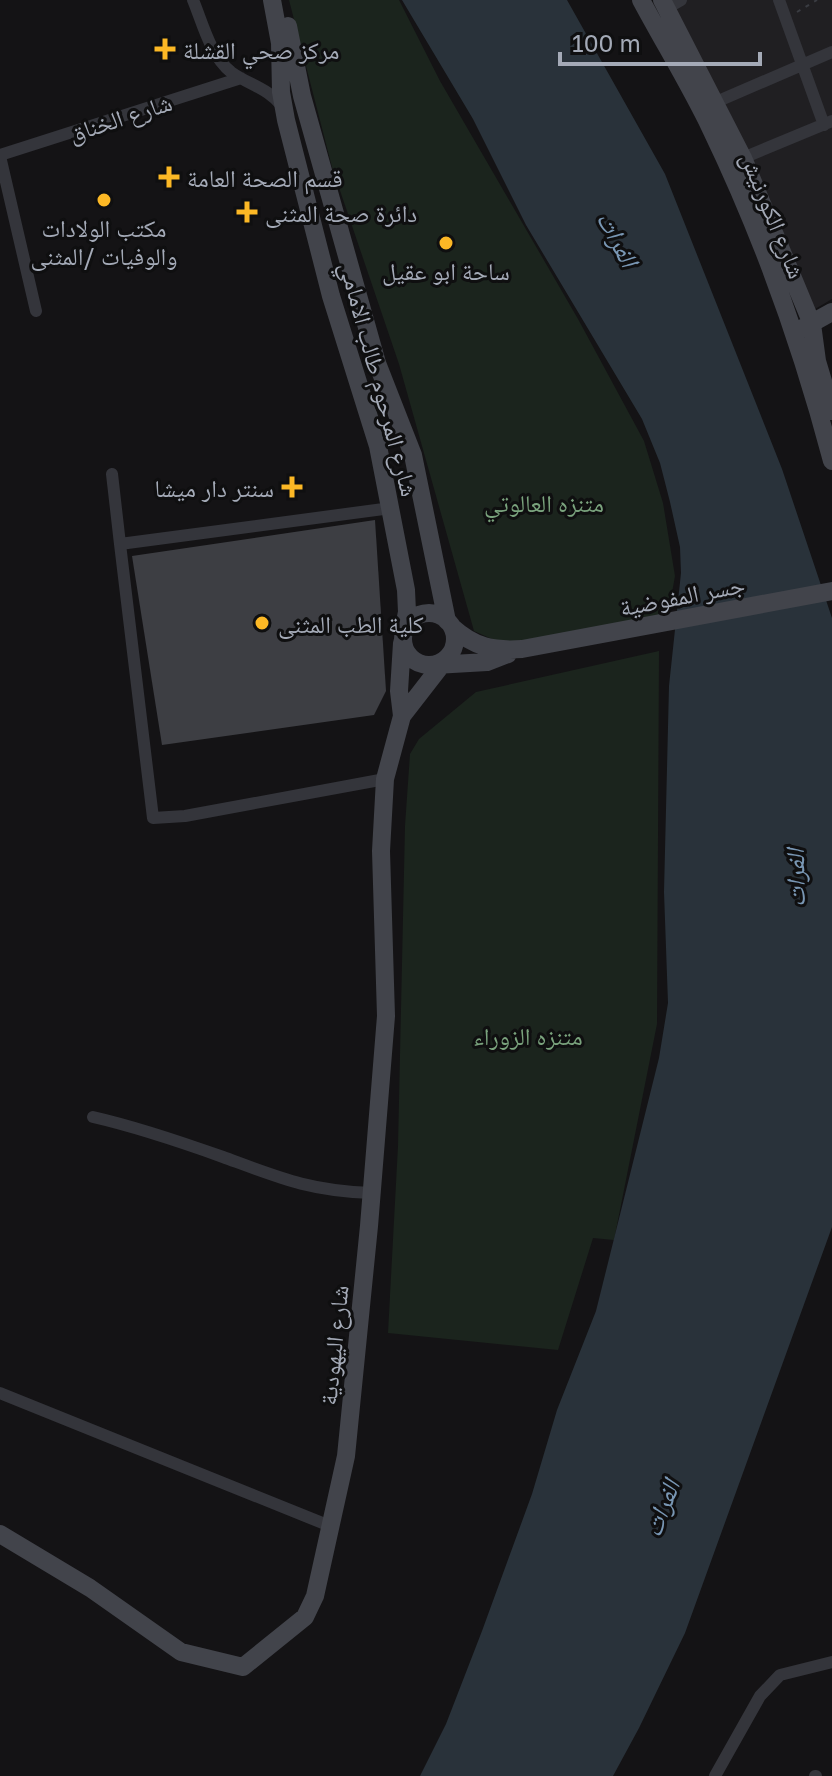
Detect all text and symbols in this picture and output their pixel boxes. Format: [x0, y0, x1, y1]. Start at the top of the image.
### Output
scale bar [560, 16, 760, 66]
text: 100 m [572, 28, 641, 57]
place label: مركز صحي القشلة [183, 35, 339, 70]
marker: مركز صحي القشلة [154, 38, 176, 60]
street label: شارع الخناق [65, 87, 176, 149]
street label: شارع الكورنيش [734, 148, 812, 283]
place label: قسم الصحة العامة [187, 163, 343, 195]
marker: قسم الصحة العامة [158, 166, 180, 188]
marker: مكتب الولادات والوفيات /المثنى [95, 191, 113, 209]
place label: دائرة صحة المثنى [265, 198, 417, 228]
marker: دائرة صحة المثنى [236, 201, 258, 223]
water label: الفرات [591, 206, 647, 275]
place label: مكتب الولادات والوفيات /المثنى [31, 213, 177, 271]
marker: ساحة ابو عقيل [437, 234, 455, 252]
place label: ساحة ابو عقيل [382, 256, 510, 286]
street label: شارع المرحوم طالب الامامي [329, 259, 425, 501]
place label: سنتر دار ميشا [154, 473, 274, 502]
marker: سنتر دار ميشا [281, 476, 303, 498]
park label: متنزه العالوتي [484, 488, 604, 523]
street label: جسر المفوضية [617, 569, 747, 622]
place label: كلية الطب المثنى [278, 609, 424, 639]
marker: كلية الطب المثنى [253, 614, 271, 632]
water label: الفرات [779, 846, 811, 908]
park label: متنزه الزوراء [473, 1021, 583, 1050]
street label: شارع اليهودية [312, 1284, 356, 1407]
water label: الفرات [636, 1473, 687, 1541]

